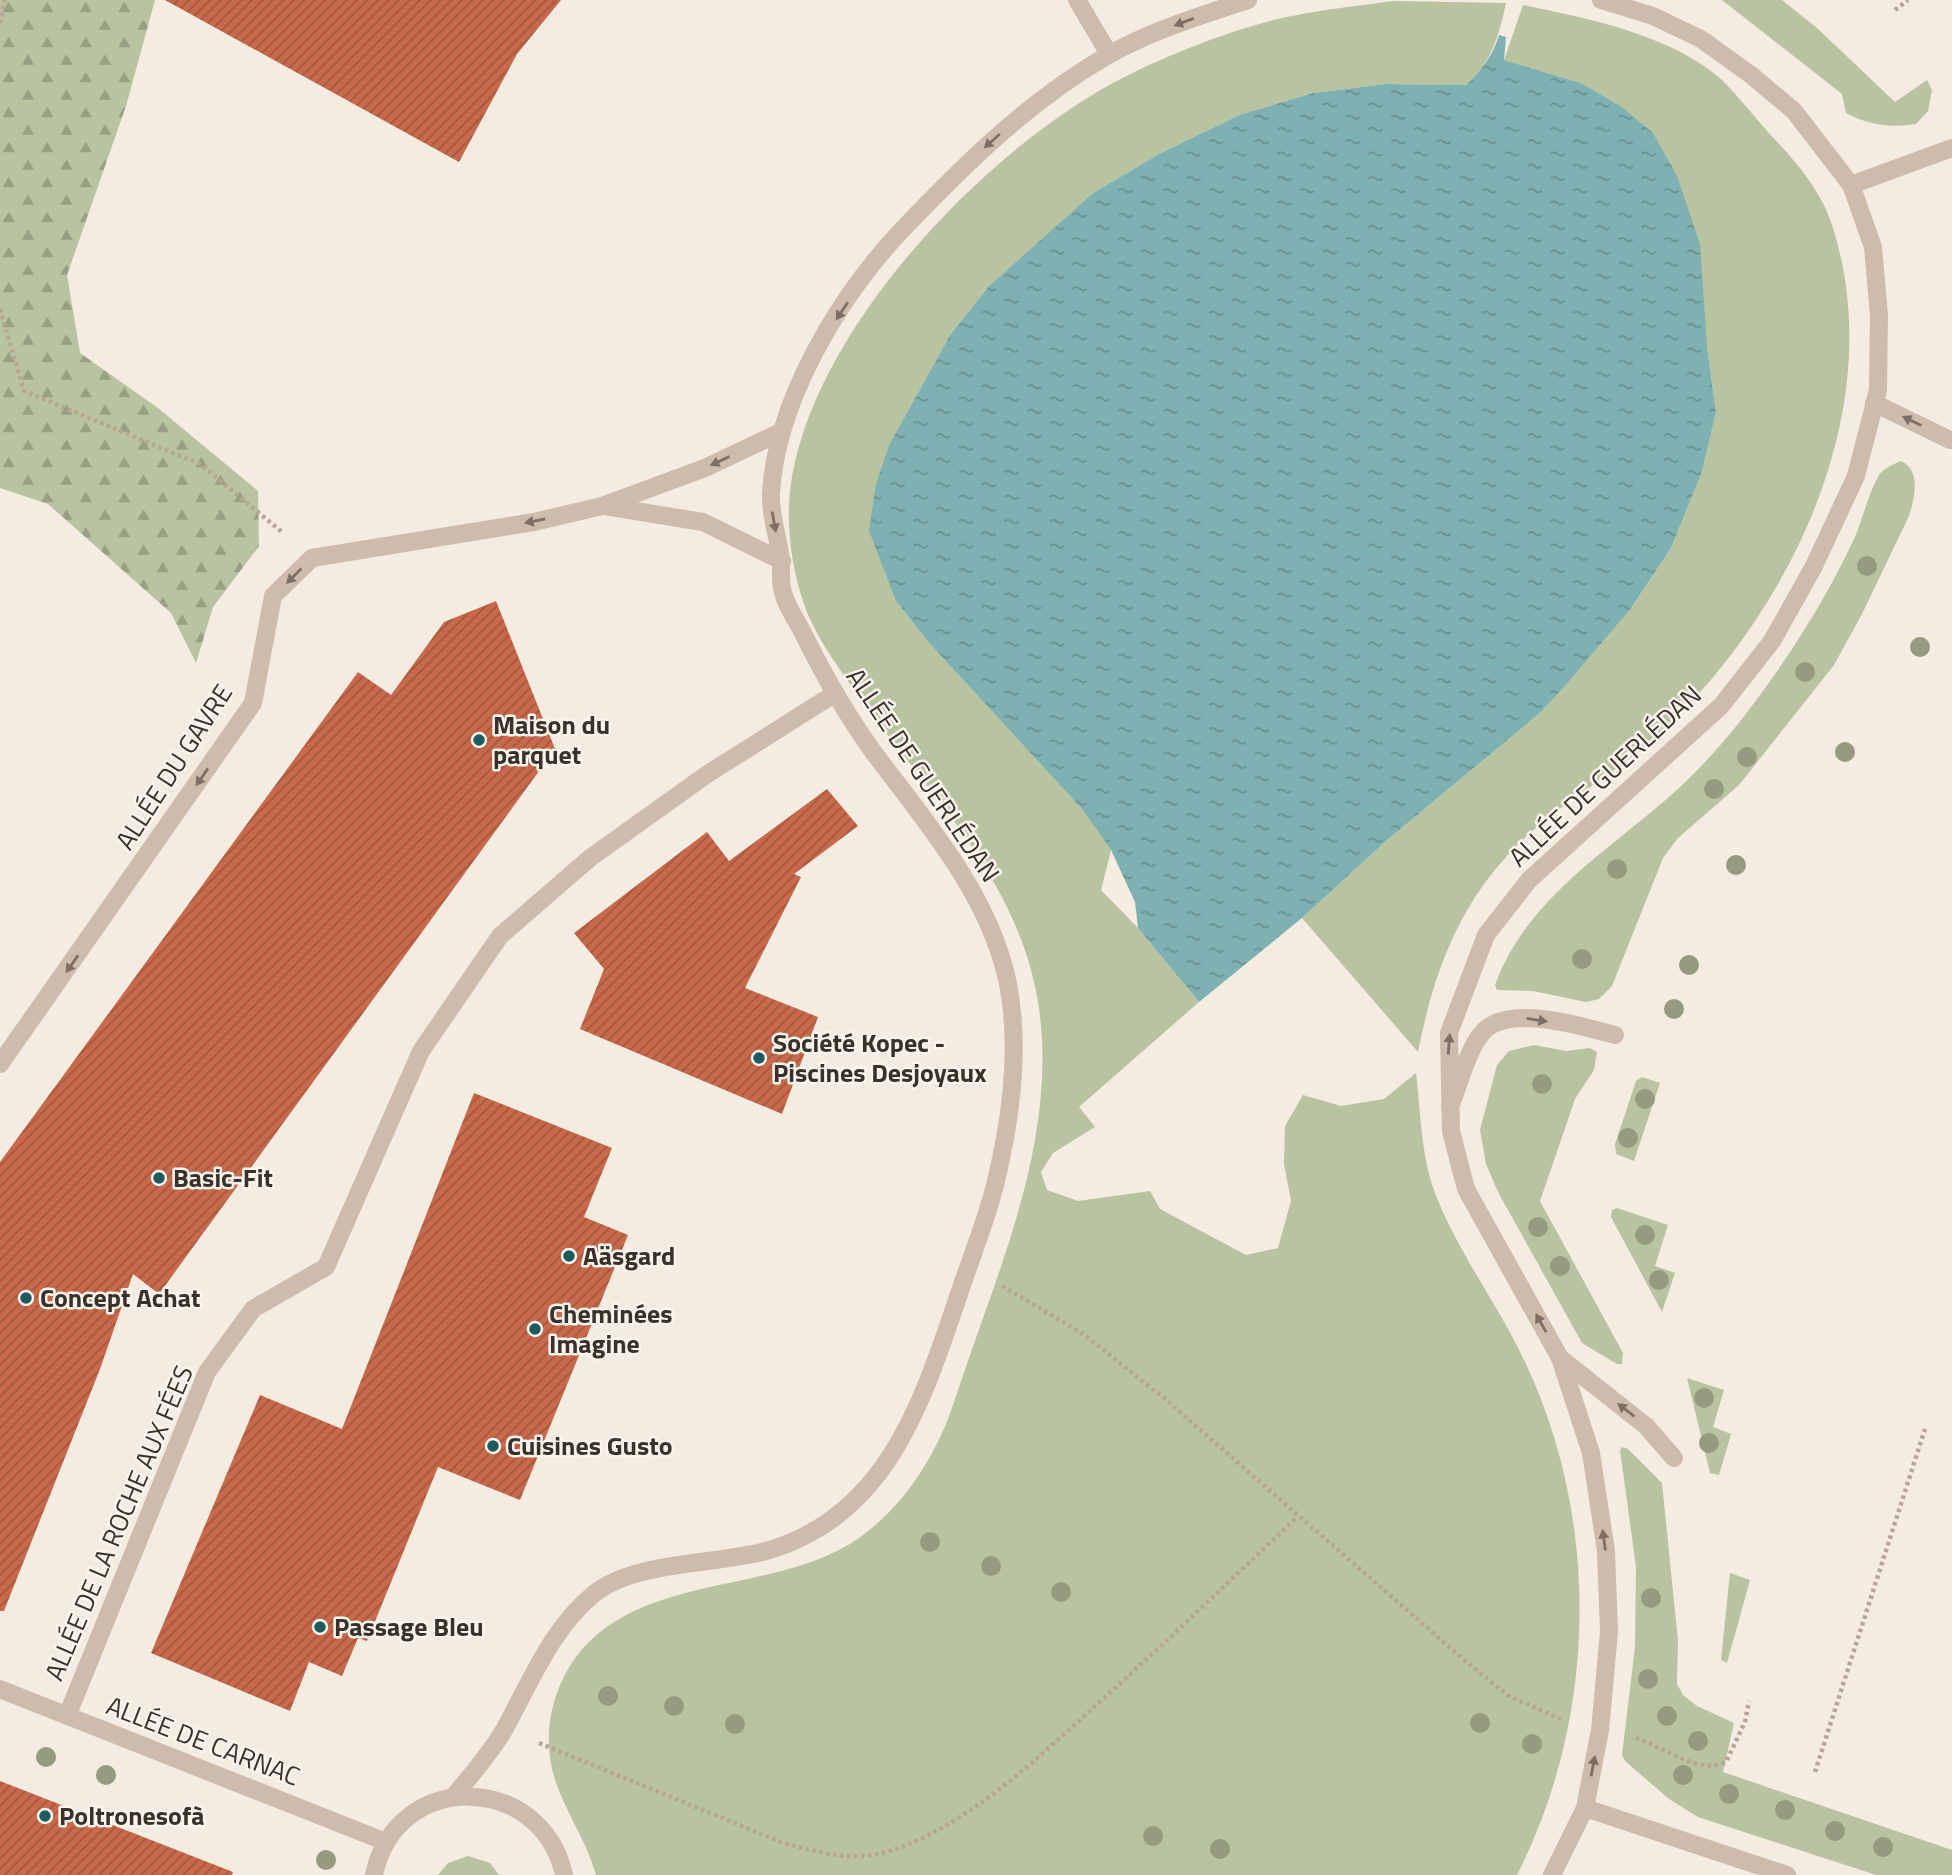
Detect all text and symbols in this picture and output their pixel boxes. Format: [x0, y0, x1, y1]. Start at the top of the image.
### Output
one-way arrow [1173, 17, 1194, 28]
one-way arrow [983, 133, 1001, 149]
one-way arrow [836, 301, 849, 320]
one-way arrow [1902, 416, 1922, 427]
one-way arrow [710, 455, 730, 467]
one-way arrow [769, 511, 780, 533]
one-way arrow [524, 516, 546, 527]
one-way arrow [286, 567, 302, 584]
street label: ALLÉE DE GUERLÉDAN [837, 660, 1010, 890]
street label: ALLÉE DU GAVRE [105, 676, 242, 857]
street label: ALLÉE DE GUERLÉDAN [1499, 676, 1710, 876]
place label: Maison du parquet [493, 705, 610, 774]
marker: Maison du parquet [471, 732, 487, 748]
one-way arrow [195, 768, 209, 786]
one-way arrow [65, 955, 79, 973]
one-way arrow [1526, 1015, 1548, 1026]
place label: Société Kopec - Piscines Desjoyaux [773, 1023, 986, 1092]
one-way arrow [1444, 1032, 1455, 1054]
marker: Société Kopec - Piscines Desjoyaux [751, 1050, 767, 1066]
place label: Basic-Fit [173, 1158, 273, 1197]
marker: Basic-Fit [151, 1170, 167, 1186]
place label: Aäsgard [583, 1236, 675, 1275]
marker: Aäsgard [561, 1248, 577, 1264]
place label: Concept Achat [40, 1278, 200, 1317]
marker: Concept Achat [18, 1290, 34, 1306]
place label: Cheminées Imagine [549, 1294, 672, 1363]
one-way arrow [1535, 1314, 1547, 1333]
marker: Cheminées Imagine [527, 1321, 543, 1337]
street label: ALLÉE DE LA ROCHE AUX FÉES [34, 1359, 203, 1687]
one-way arrow [1617, 1402, 1635, 1417]
place label: Cuisines Gusto [507, 1426, 673, 1465]
marker: Cuisines Gusto [485, 1438, 501, 1454]
one-way arrow [1598, 1529, 1609, 1551]
place label: Passage Bleu [334, 1607, 484, 1646]
marker: Passage Bleu [312, 1619, 328, 1635]
street label: ALLÉE DE CARNAC [101, 1686, 306, 1795]
one-way arrow [1588, 1755, 1599, 1777]
place label: Poltronesofà [59, 1796, 204, 1835]
marker: Poltronesofà [37, 1808, 53, 1824]

